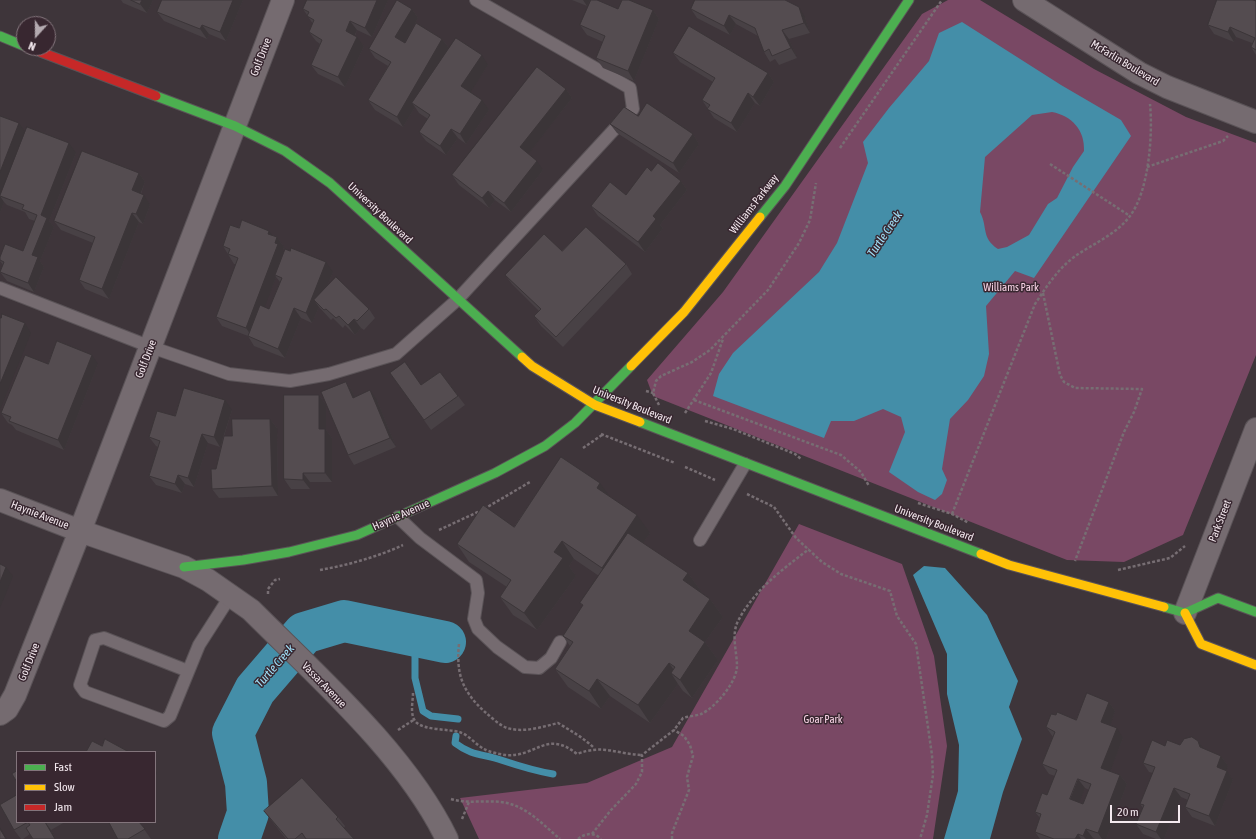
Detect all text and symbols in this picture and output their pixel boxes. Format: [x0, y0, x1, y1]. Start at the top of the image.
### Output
north arrow [16, 16, 56, 56]
street label: Golf Drive [248, 36, 274, 78]
street label: McFarlin Boulevard [1088, 37, 1162, 89]
text: N [27, 40, 37, 53]
street label: Williams Parkway [727, 172, 781, 236]
street label: University Boulevard [345, 180, 415, 246]
water label: Turtle Creek [865, 208, 905, 260]
park label: Williams Park [983, 281, 1039, 295]
street label: Golf Drive [133, 338, 159, 380]
street label: University Boulevard [591, 383, 673, 427]
street label: Haynie Avenue [371, 497, 431, 533]
street label: Haynie Avenue [9, 498, 71, 532]
street label: Park Street [1206, 498, 1234, 544]
street label: University Boulevard [892, 502, 976, 544]
street label: Golf Drive [15, 641, 43, 683]
water label: Turtle Creek [253, 642, 297, 690]
street label: Vassar Avenue [299, 659, 349, 711]
park label: Goar Park [803, 713, 843, 727]
legend [16, 751, 156, 823]
text: Fast [54, 760, 72, 774]
text: Slow [54, 780, 75, 794]
scale bar [1112, 797, 1182, 823]
text: Jam [54, 800, 72, 814]
text: 20 m [1117, 805, 1139, 819]

